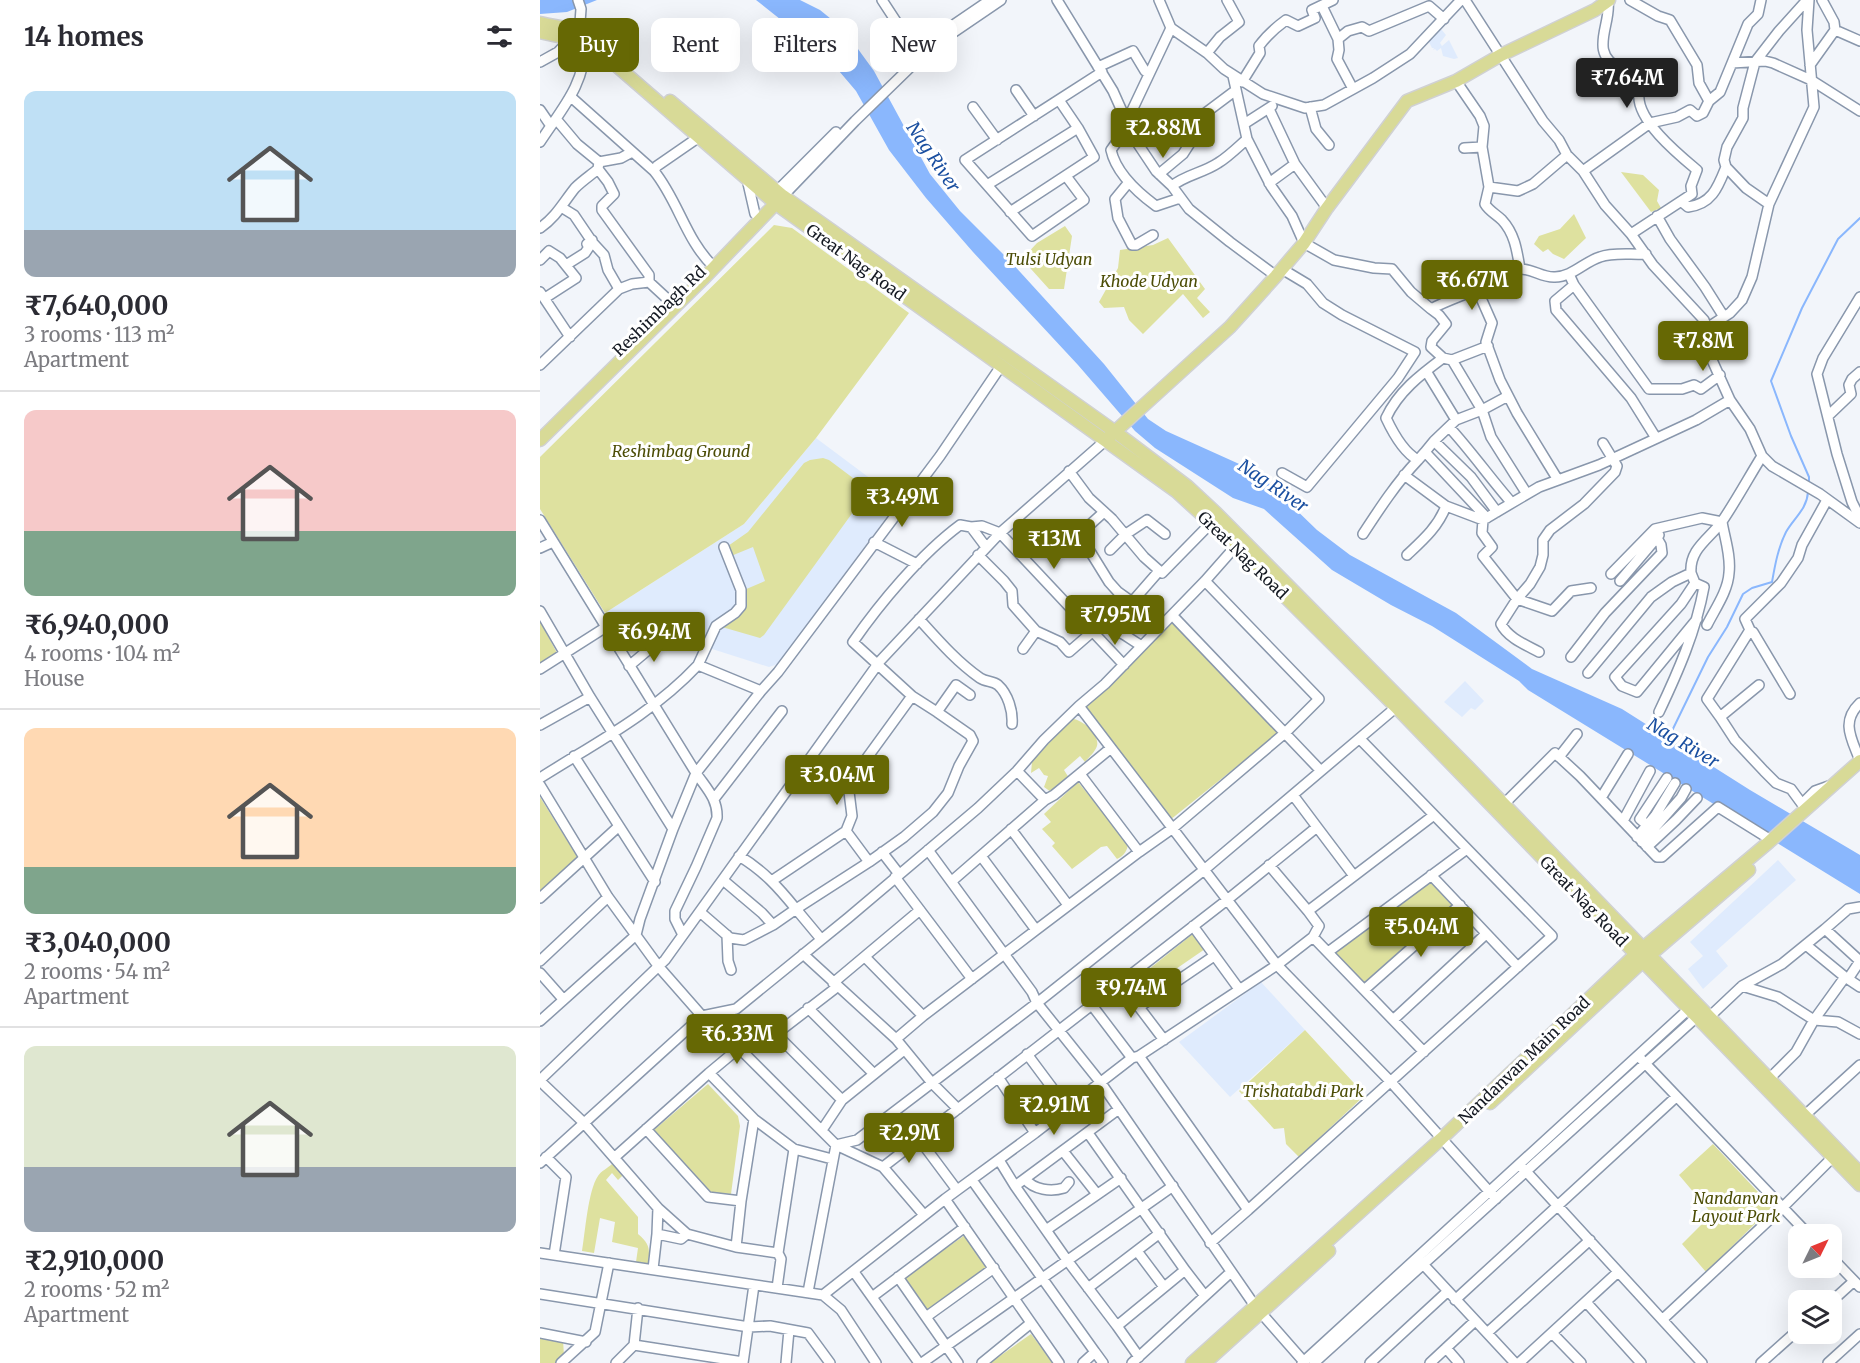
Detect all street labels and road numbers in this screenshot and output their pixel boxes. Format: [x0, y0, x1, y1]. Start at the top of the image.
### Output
street label: Great Nag Road [802, 219, 910, 305]
street label: Reshimbagh Rd [608, 261, 710, 360]
street label: Great Nag Road [1194, 507, 1293, 603]
street label: Great Nag Road [1536, 852, 1632, 951]
street label: Nandanvan Main Road [1454, 992, 1594, 1128]

